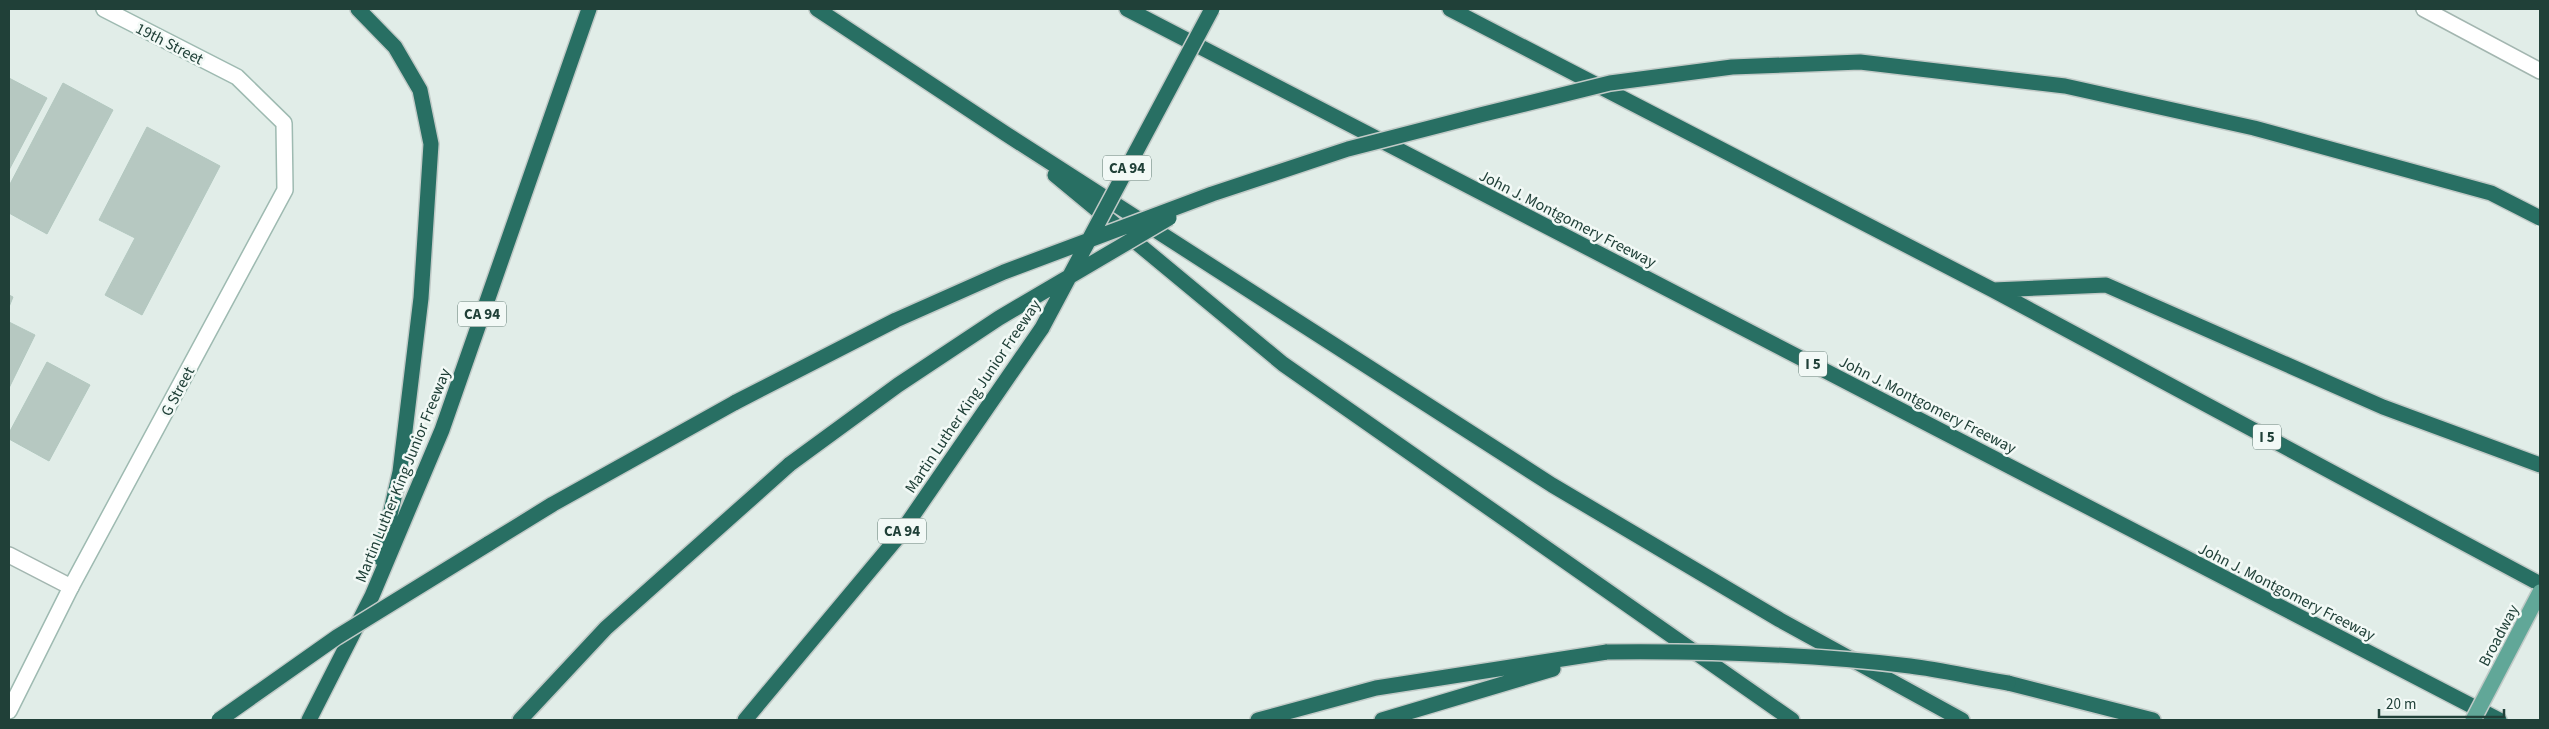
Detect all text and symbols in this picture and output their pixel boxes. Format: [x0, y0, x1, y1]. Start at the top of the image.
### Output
street label: 19th Street [132, 17, 208, 71]
road number: CA 94 [1103, 156, 1151, 180]
street label: John J. Montgomery Freeway [1475, 165, 1660, 273]
street label: Martin Luther King Junior Freeway [900, 295, 1046, 498]
road number: CA 94 [458, 302, 506, 326]
street label: John J. Montgomery Freeway [1835, 351, 2020, 459]
road number: I 5 [1799, 352, 1827, 376]
street label: G Street [156, 362, 200, 420]
street label: Martin Luther King Junior Freeway [350, 365, 456, 586]
road number: I 5 [2253, 424, 2281, 450]
road number: CA 94 [878, 518, 926, 544]
street label: John J. Montgomery Freeway [2194, 538, 2379, 646]
street label: Broadway [2473, 600, 2525, 670]
scale bar [2379, 686, 2504, 718]
text: 20 m [2386, 694, 2416, 715]

